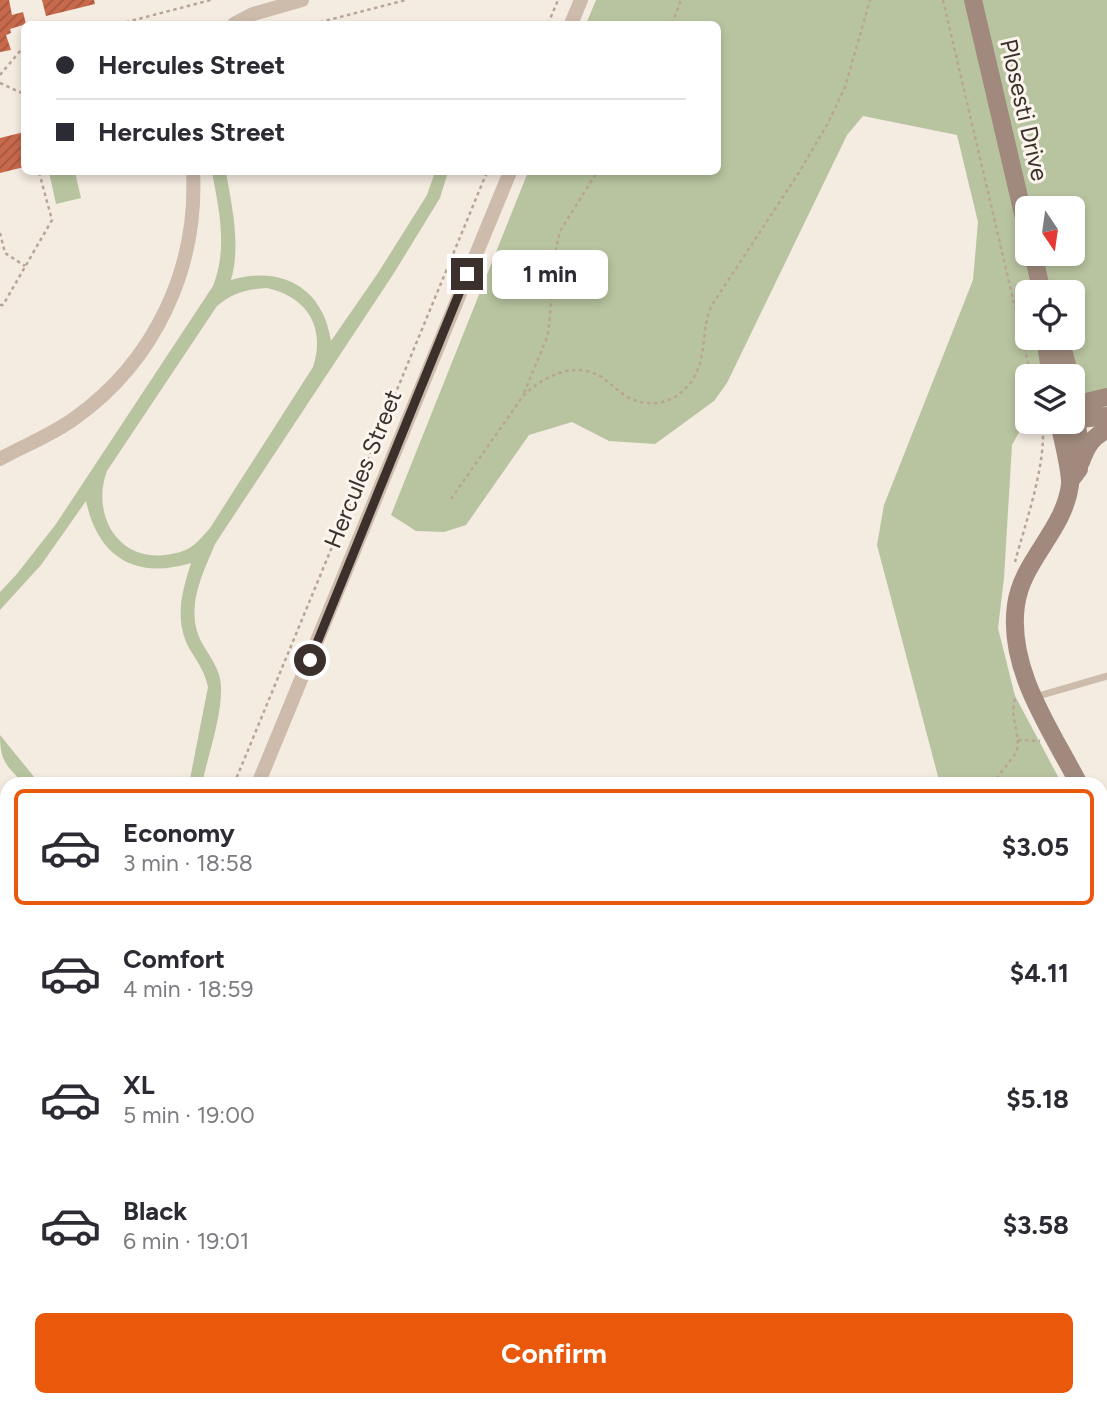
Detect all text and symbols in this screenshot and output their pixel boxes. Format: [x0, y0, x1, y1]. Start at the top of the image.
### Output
street label: Plosesti Drive [994, 36, 1055, 184]
text: Hercules Street [98, 49, 285, 81]
text: Hercules Street [98, 116, 285, 148]
north arrow [1015, 196, 1085, 266]
map controls [1015, 196, 1085, 434]
callout: 1 min [491, 250, 607, 298]
route end [451, 258, 483, 290]
text: 1 min [523, 260, 577, 288]
button: locate [1015, 280, 1085, 350]
button: layers [1015, 364, 1085, 434]
street label: Hercules Street [318, 385, 408, 552]
route start [294, 644, 326, 676]
icon: car [39, 816, 102, 879]
text: Economy [123, 817, 235, 849]
text: $3.05 [1002, 831, 1069, 863]
text: 3 min · 18:58 [123, 849, 253, 877]
icon: car [39, 942, 102, 1005]
text: Comfort [123, 943, 225, 975]
text: $4.11 [1010, 957, 1069, 989]
text: 4 min · 18:59 [123, 975, 254, 1003]
icon: car [39, 1068, 102, 1131]
text: XL [123, 1069, 155, 1101]
text: $5.18 [1006, 1083, 1069, 1115]
text: 5 min · 19:00 [123, 1101, 255, 1129]
icon: car [39, 1194, 102, 1257]
text: Black [123, 1195, 187, 1227]
text: $3.58 [1003, 1209, 1069, 1241]
text: 6 min · 19:01 [123, 1227, 249, 1255]
button: Confirm [35, 1313, 1073, 1393]

